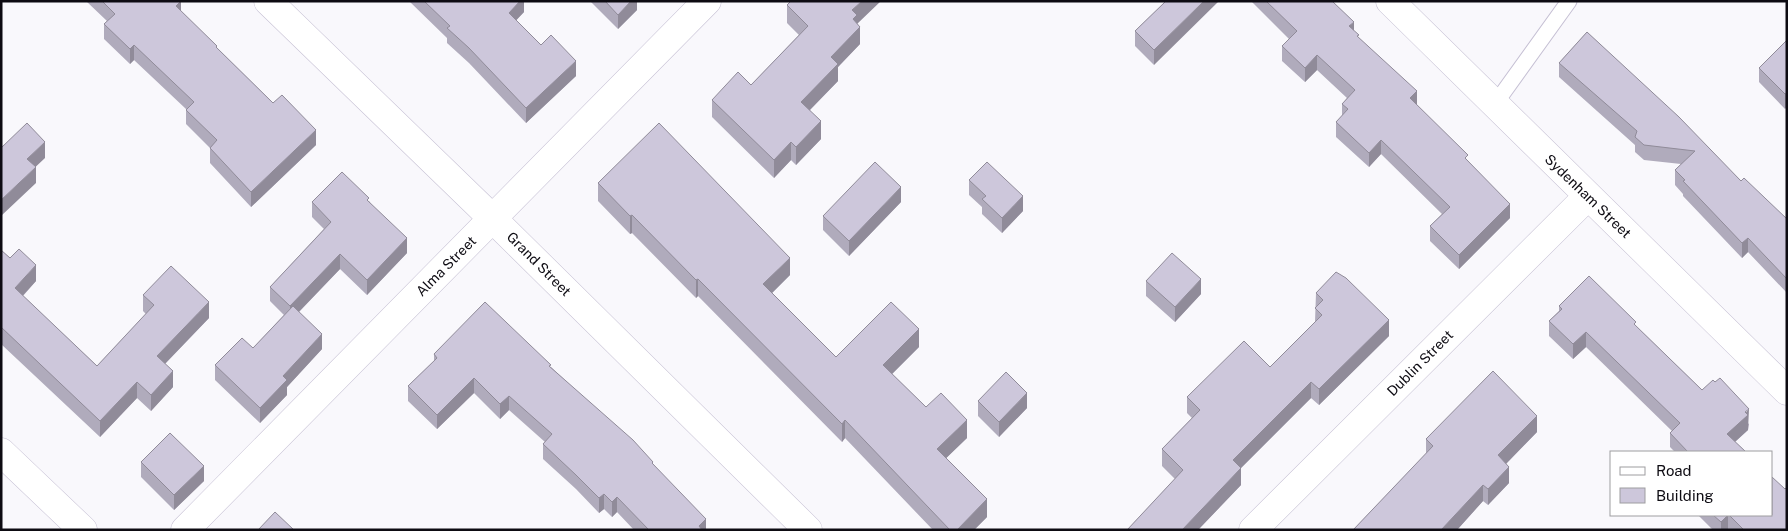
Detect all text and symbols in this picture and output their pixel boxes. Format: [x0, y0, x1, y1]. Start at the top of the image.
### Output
street label: Sydenham Street [1542, 151, 1634, 241]
street label: Grand Street [504, 229, 574, 299]
street label: Alma Street [413, 233, 479, 299]
street label: Dublin Street [1384, 327, 1456, 399]
legend [1610, 451, 1773, 516]
text: Road [1656, 462, 1692, 479]
text: Building [1656, 487, 1714, 504]

